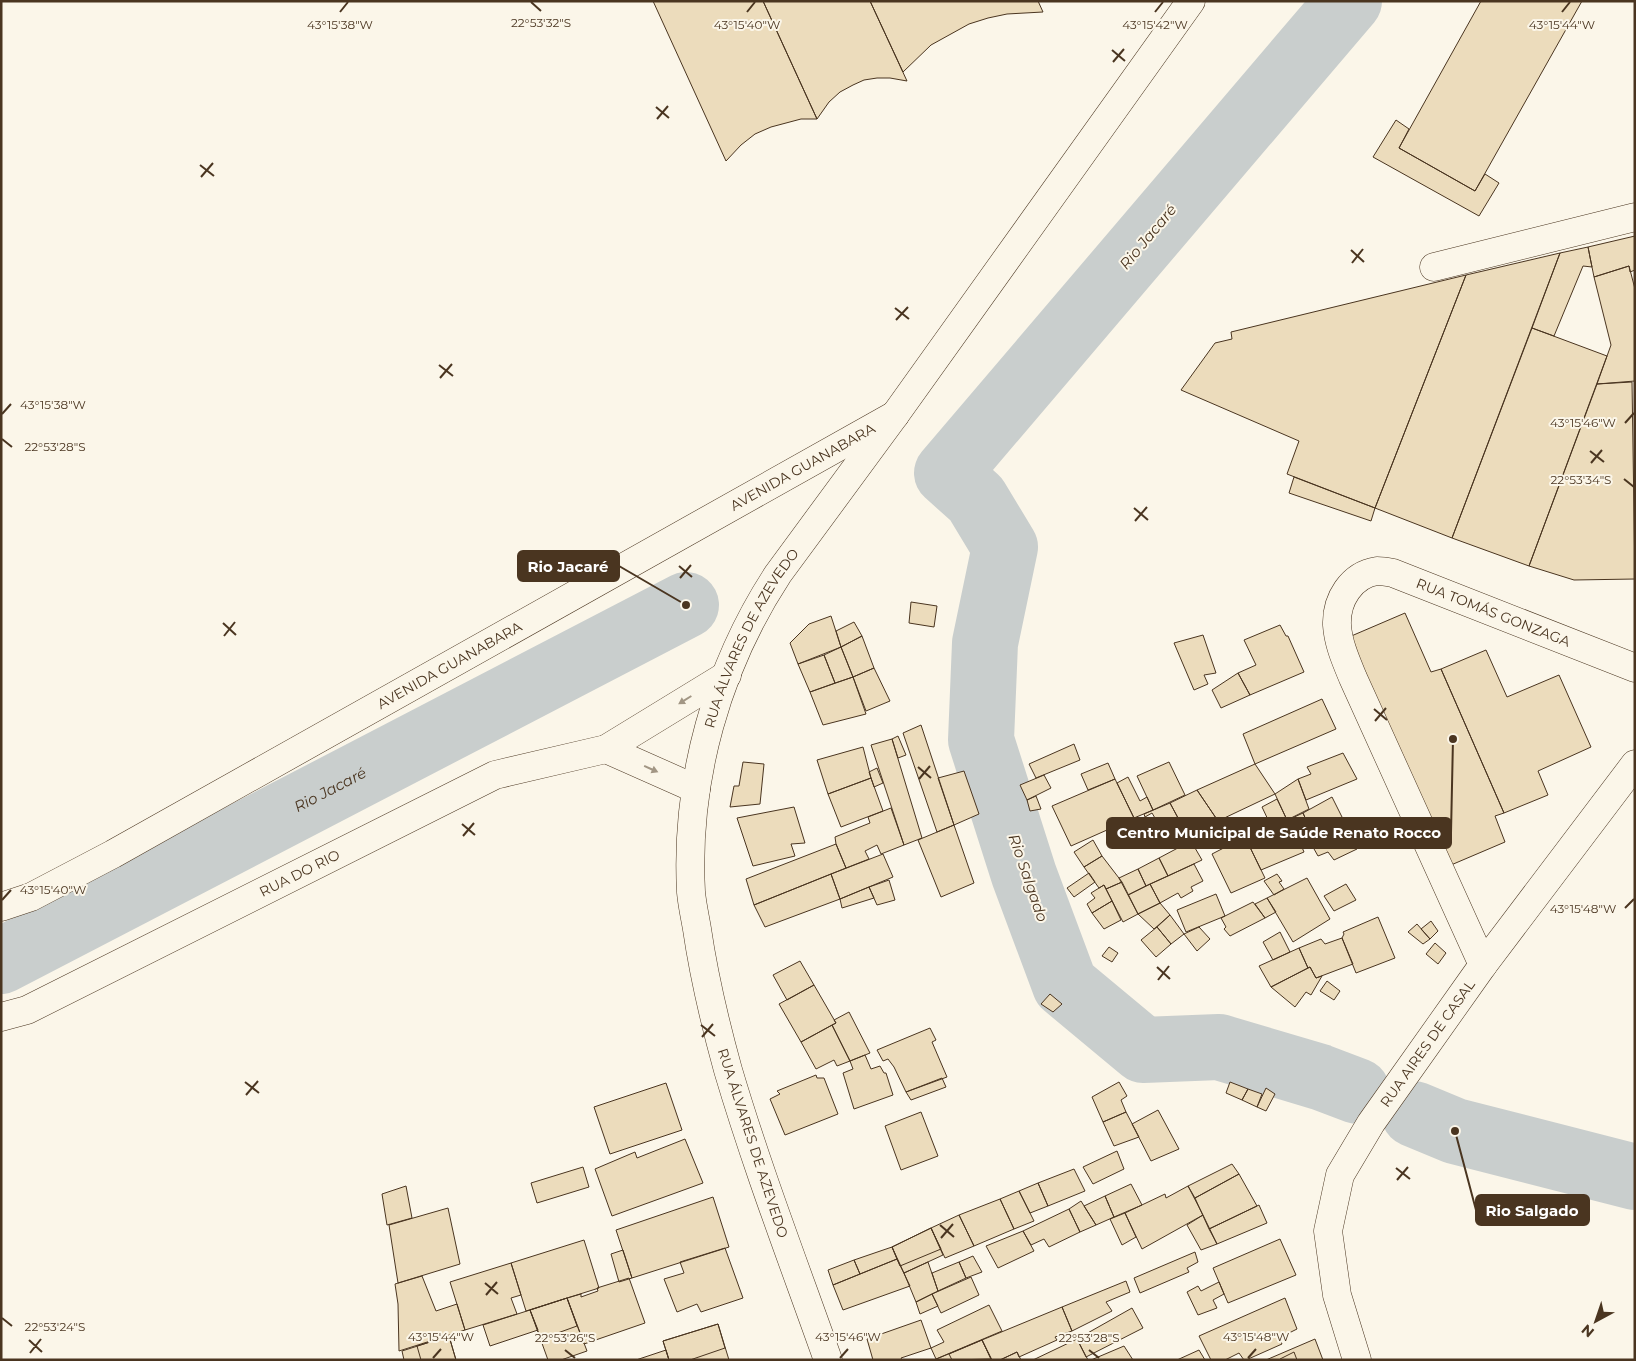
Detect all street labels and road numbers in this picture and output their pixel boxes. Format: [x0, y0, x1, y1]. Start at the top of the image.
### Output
street label: AVENIDA GUANABARA [727, 419, 879, 515]
street label: RUA ÁLVARES DE AZEVEDO [700, 545, 803, 730]
street label: RUA TOMÁS GONZAGA [1414, 574, 1574, 651]
street label: AVENIDA GUANABARA [374, 617, 526, 713]
street label: RUA DO RIO [256, 845, 343, 901]
street label: RUA AIRES DE CASAL [1376, 976, 1479, 1111]
street label: RUA ÁLVARES DE AZEVEDO [714, 1046, 792, 1240]

